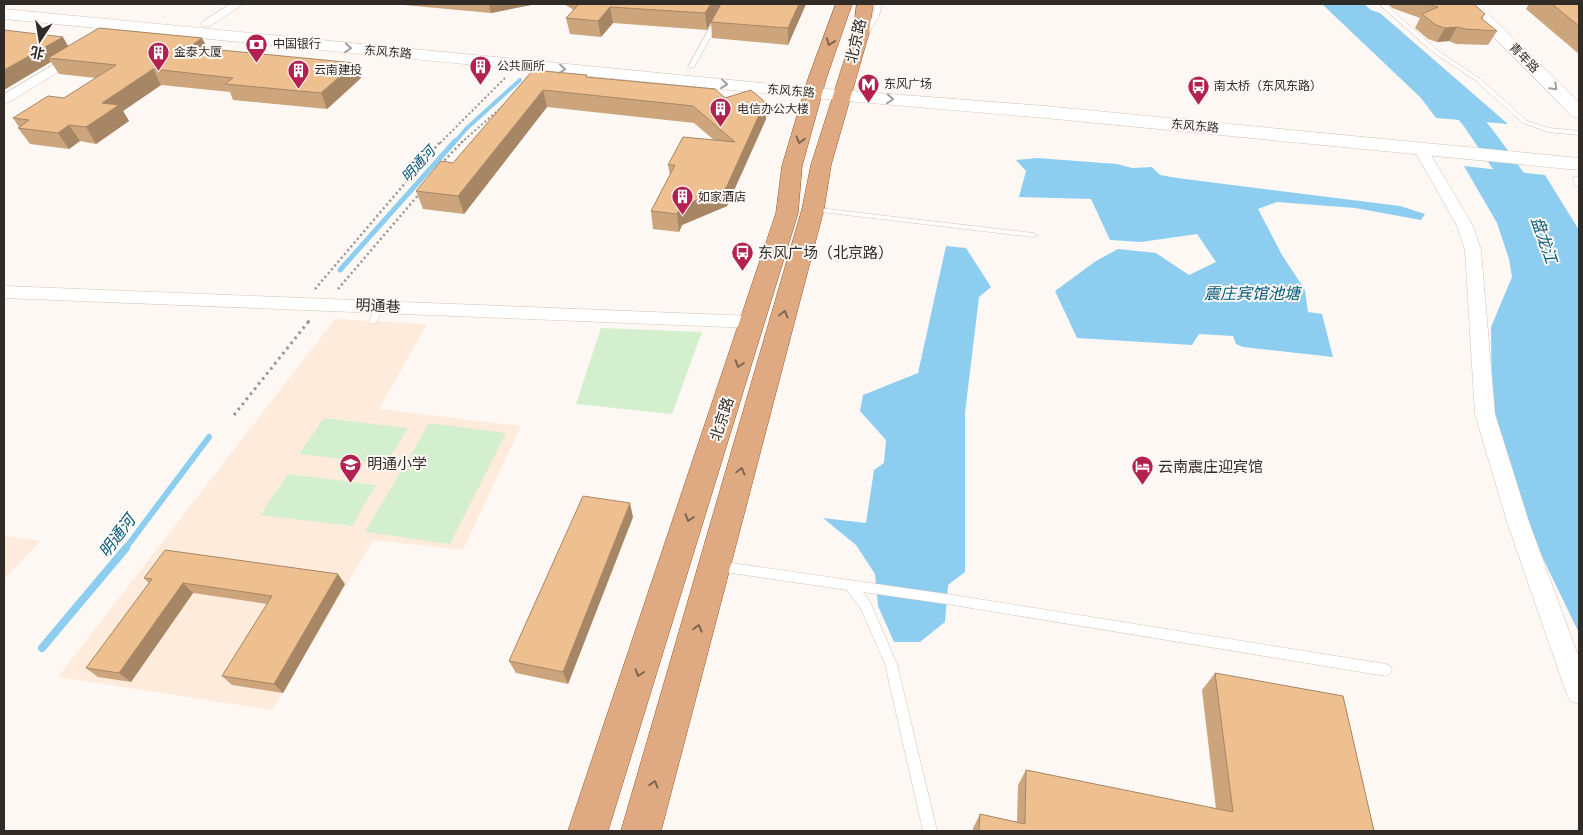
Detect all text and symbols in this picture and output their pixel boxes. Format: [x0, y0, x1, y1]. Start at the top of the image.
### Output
north arrow [15, 15, 65, 65]
street label: 北京路 [842, 17, 870, 65]
bank icon: 中国银行 [245, 32, 269, 63]
place label: 中国银行 [273, 37, 321, 51]
one-way arrow [826, 37, 836, 45]
building icon: 金泰大厦 [146, 40, 170, 71]
street label: 青年路 [1506, 40, 1542, 76]
one-way arrow [345, 42, 353, 53]
text: 北 [29, 43, 46, 62]
street label: 东风东路 [363, 43, 413, 61]
place label: 金泰大厦 [174, 45, 222, 59]
building icon: 公共厕所 [469, 54, 493, 85]
building icon: 云南建投 [286, 58, 310, 89]
place label: 公共厕所 [497, 59, 545, 73]
place label: 云南建投 [314, 63, 362, 77]
one-way arrow [559, 63, 567, 74]
metro station icon: 东风广场 [856, 72, 880, 103]
bus stop icon: 南太桥（东风东路） [1186, 74, 1210, 105]
place label: 东风广场 [884, 77, 932, 91]
one-way arrow [720, 78, 728, 89]
place label: 南太桥（东风东路） [1214, 79, 1322, 93]
one-way arrow [1548, 81, 1557, 90]
street label: 东风东路 [766, 82, 816, 100]
one-way arrow [886, 93, 894, 104]
building icon: 电信办公大楼 [709, 97, 733, 128]
place label: 电信办公大楼 [737, 102, 809, 116]
street label: 东风东路 [1170, 117, 1220, 135]
one-way arrow [795, 135, 805, 143]
water label: 明通河 [398, 141, 440, 185]
building icon: 如家酒店 [670, 185, 694, 216]
place label: 如家酒店 [698, 190, 746, 204]
water label: 盘龙江 [1527, 214, 1561, 268]
bus stop icon: 东风广场（北京路） [730, 241, 754, 272]
place label: 东风广场（北京路） [758, 244, 893, 262]
water label: 震庄宾馆池塘 [1204, 284, 1303, 303]
street label: 明通巷 [355, 296, 401, 316]
one-way arrow [778, 310, 789, 319]
one-way arrow [735, 359, 745, 367]
street label: 北京路 [706, 395, 738, 443]
school or university icon: 明通小学 [339, 452, 363, 483]
place label: 明通小学 [367, 455, 427, 473]
hotel icon: 云南震庄迎宾馆 [1130, 455, 1154, 486]
place label: 云南震庄迎宾馆 [1158, 458, 1263, 476]
one-way arrow [735, 467, 746, 476]
water label: 明通河 [95, 509, 141, 561]
one-way arrow [685, 513, 695, 522]
one-way arrow [692, 624, 702, 632]
one-way arrow [635, 668, 645, 676]
one-way arrow [648, 780, 659, 789]

